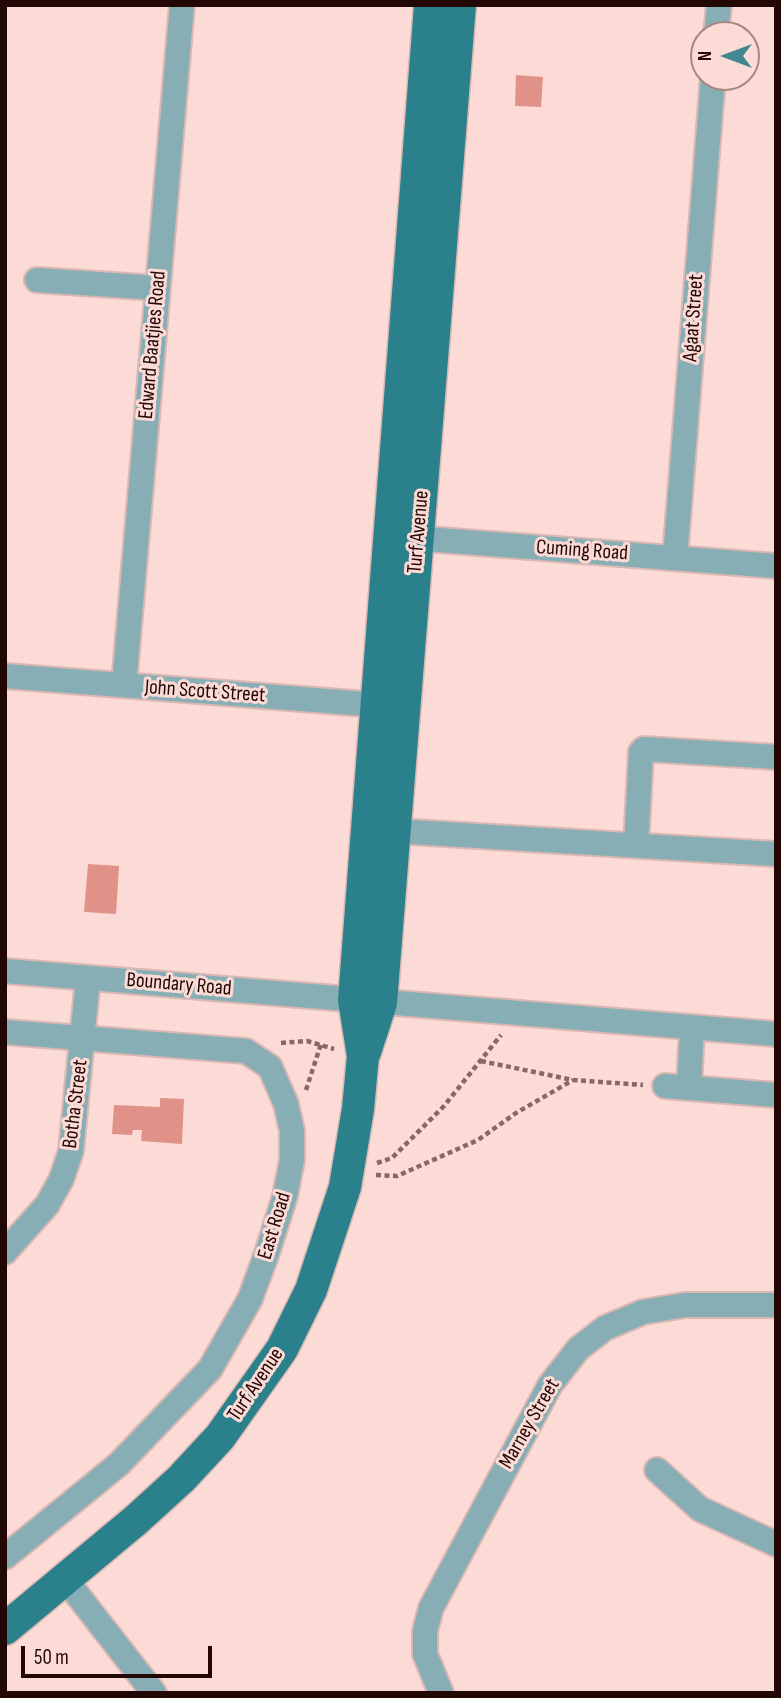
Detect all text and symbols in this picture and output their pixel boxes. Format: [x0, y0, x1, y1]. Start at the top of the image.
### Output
north arrow [690, 21, 760, 91]
text: N [694, 51, 717, 61]
street label: Edward Baatjies Road [134, 270, 172, 420]
street label: Agaat Street [678, 273, 710, 363]
street label: Turf Avenue [403, 490, 435, 574]
street label: Cuming Road [535, 535, 629, 567]
street label: John Scott Street [144, 675, 266, 709]
street label: Boundary Road [125, 968, 233, 1002]
street label: Botha Street [58, 1058, 94, 1150]
street label: East Road [253, 1189, 297, 1263]
street label: Turf Avenue [222, 1344, 290, 1426]
street label: Marney Street [494, 1375, 566, 1473]
scale bar [24, 1632, 215, 1676]
text: 50 m [34, 1645, 69, 1670]

